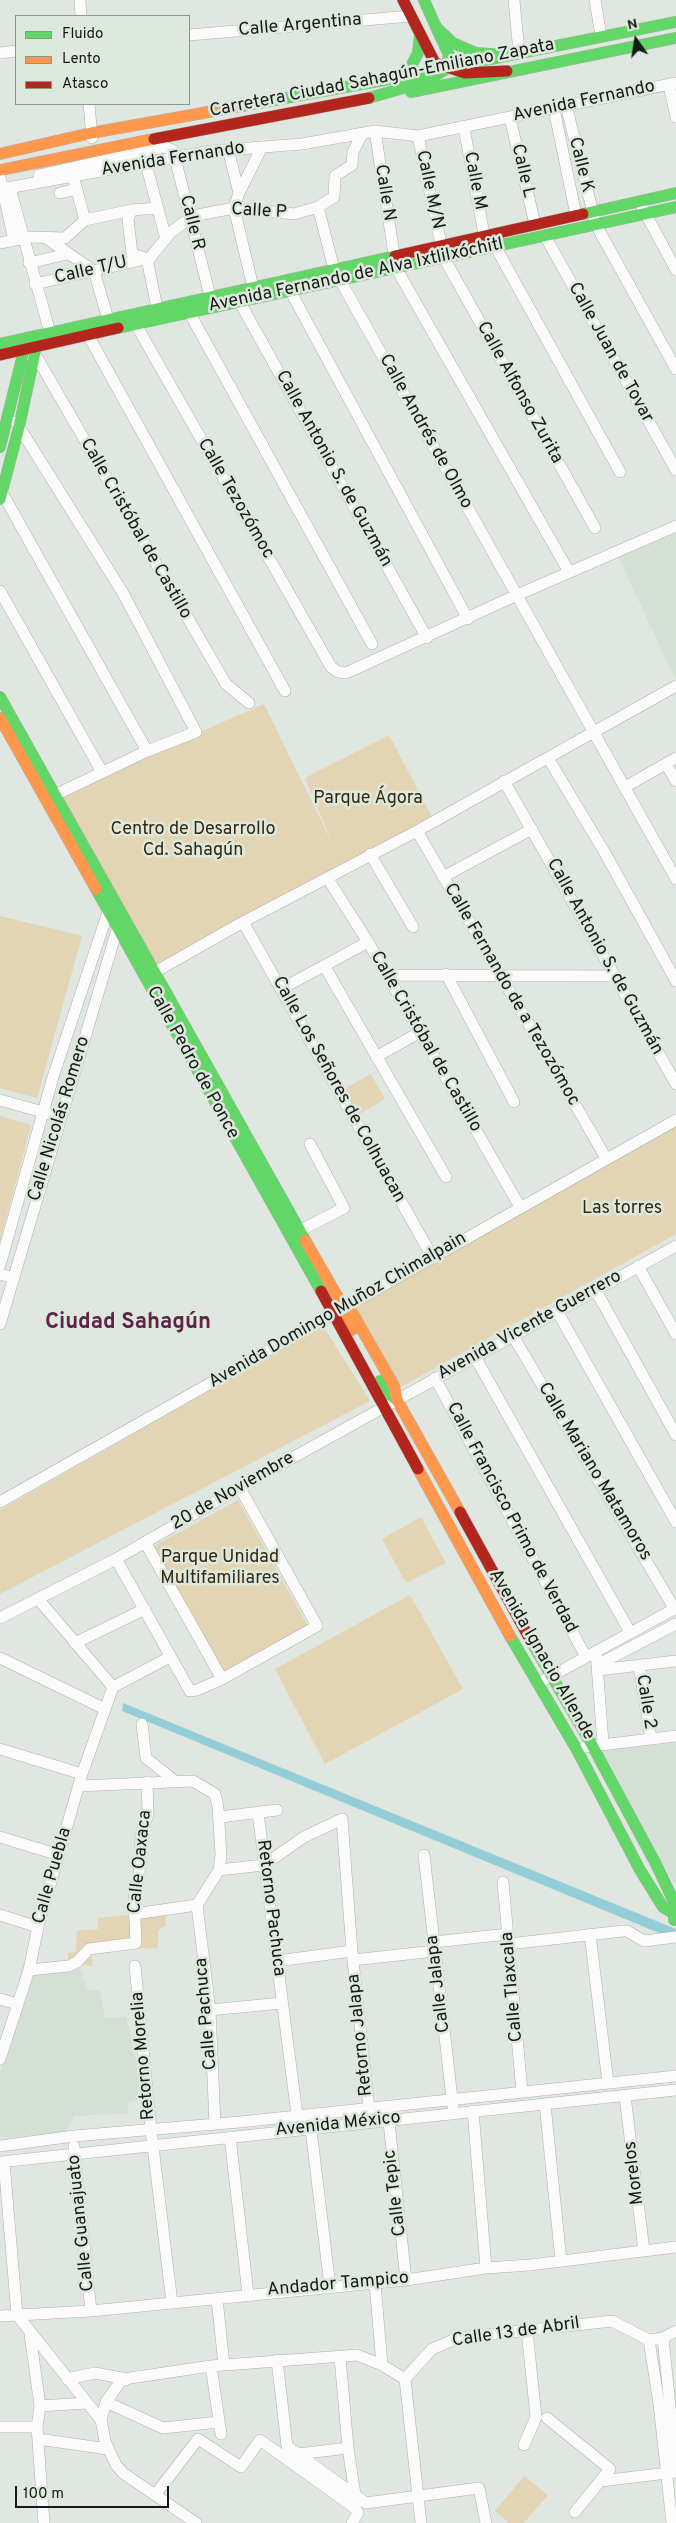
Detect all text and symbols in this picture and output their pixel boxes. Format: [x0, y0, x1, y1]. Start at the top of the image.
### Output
street label: Calle Argentina [237, 10, 363, 42]
legend [15, 15, 190, 105]
north arrow [611, 15, 661, 65]
text: N [626, 15, 639, 34]
text: Fluido [62, 25, 103, 44]
street label: Carretera Ciudad Sahagún-Emiliano Zapata [208, 35, 556, 123]
text: Lento [62, 50, 101, 69]
text: Atasco [62, 75, 108, 94]
street label: Avenida Fernando [511, 76, 657, 128]
street label: Calle K [563, 135, 597, 195]
street label: Avenida Fernando [100, 138, 246, 182]
street label: Calle L [505, 142, 539, 200]
street label: Calle M/N [410, 148, 448, 232]
street label: Calle M [458, 150, 490, 212]
street label: Calle N [369, 163, 399, 223]
street label: Calle R [174, 193, 208, 253]
street label: Calle P [231, 200, 287, 224]
street label: Avenida Fernando de Alva Ixtlilxóchitl [207, 234, 505, 318]
street label: Calle T/U [52, 252, 130, 290]
street label: Calle Juan de Tovar [562, 279, 658, 427]
street label: Calle Alfonso Zurita [471, 318, 567, 468]
street label: Calle Andrés de Olmo [373, 351, 477, 513]
street label: Calle Antonio S. de Guzmán [270, 367, 396, 571]
street label: Calle Cristóbal de Castillo [74, 435, 196, 623]
street label: Calle Tezozómoc [192, 435, 278, 563]
park label: Parque Ágora [313, 788, 423, 810]
park label: Centro de Desarrollo Cd. Sahagún [111, 819, 275, 862]
street label: Calle Antonio S. de Guzmán [541, 855, 667, 1059]
street label: Calle Fernando de a Tezozómoc [438, 880, 584, 1110]
street label: Calle Cristóbal de Castillo [364, 948, 486, 1136]
street label: Calle Los Señores de Colhuacan [267, 973, 409, 1207]
street label: Calle Pedro de Ponce [141, 983, 243, 1143]
street label: Calle Nicolás Romero [25, 1034, 95, 1204]
park label: Las torres [582, 1198, 662, 1220]
street label: Avenida Domingo Muñoz Chimalpain [205, 1228, 471, 1394]
street label: Avenida Vicente Guerrero [434, 1266, 626, 1386]
district label: Ciudad Sahagún [45, 1311, 211, 1337]
street label: Calle Mariano Matamoros [532, 1379, 656, 1565]
street label: Calle Francisco Primo de Verdad [441, 1399, 581, 1637]
street label: 20 de Noviembre [168, 1448, 298, 1536]
park label: Parque Unidad Multifamiliares [160, 1547, 280, 1590]
street label: Avenida Ignacio Allende [483, 1566, 599, 1744]
street label: Calle 2 [630, 1673, 660, 1731]
street label: Calle Oaxaca [125, 1809, 157, 1915]
street label: Calle Puebla [29, 1825, 77, 1927]
street label: Retorno Pachuca [251, 1839, 289, 1977]
street label: Calle Tlaxcala [497, 1931, 529, 2043]
street label: Calle Jalapa [422, 1934, 456, 2034]
street label: Calle Pachuca [191, 1957, 223, 2071]
street label: Retorno Jalapa [344, 1973, 378, 2097]
street label: Retorno Morelia [128, 1991, 160, 2121]
street label: Avenida México [274, 2108, 402, 2142]
street label: Morelos [620, 2140, 650, 2206]
street label: Calle Tepic [380, 2149, 412, 2237]
street label: Calle Guanajuato [64, 2153, 100, 2293]
street label: Andador Tampico [266, 2268, 410, 2302]
street label: Calle 13 de Abril [451, 2313, 581, 2353]
scale bar [18, 2476, 171, 2508]
text: 100 m [23, 2485, 64, 2504]

